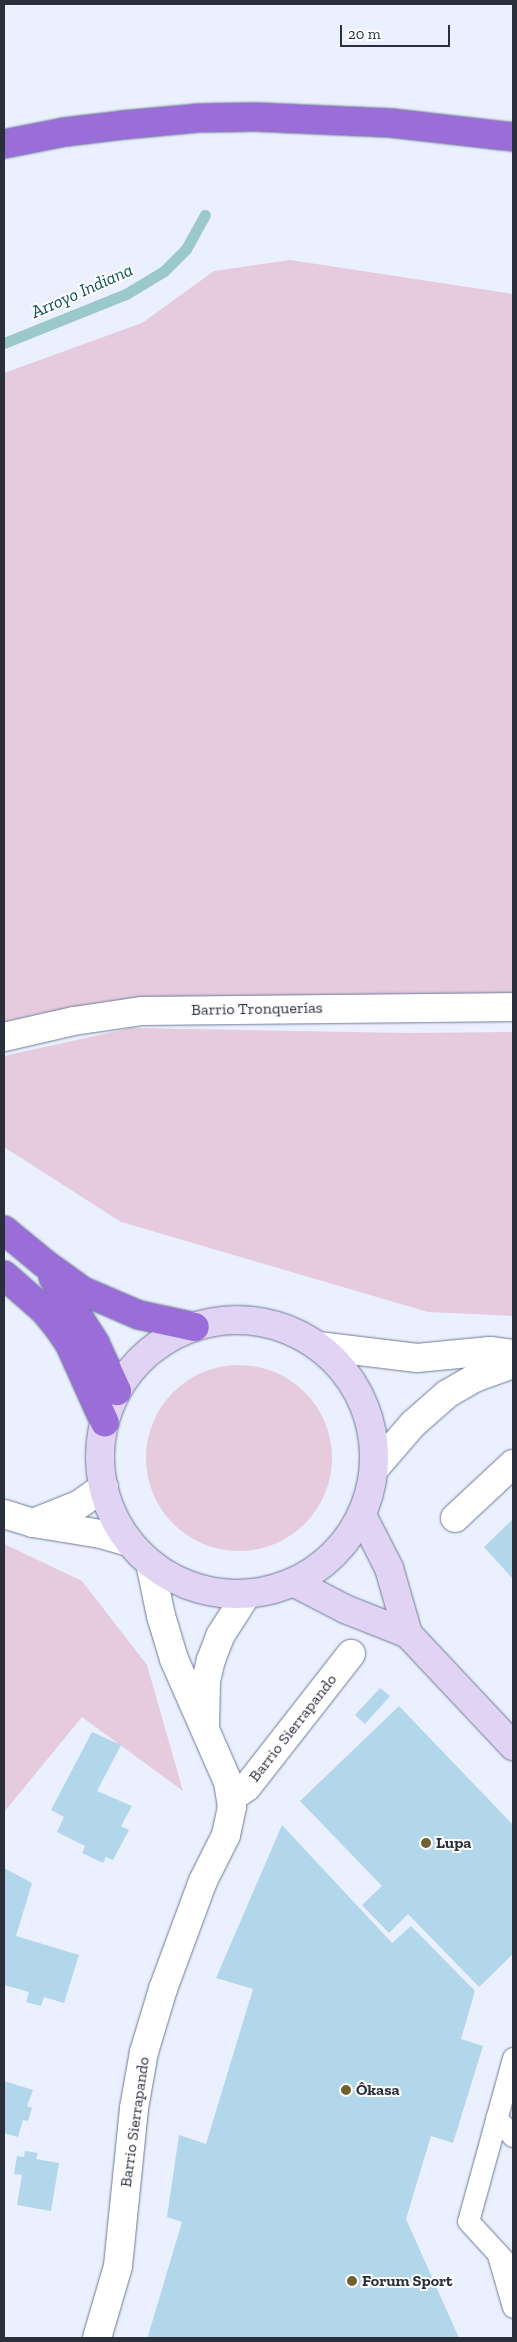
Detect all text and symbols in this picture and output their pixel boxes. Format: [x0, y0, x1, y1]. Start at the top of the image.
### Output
scale bar [342, 15, 452, 47]
text: 20 m [348, 25, 381, 43]
water label: Arroyo Indiana [28, 259, 136, 323]
street label: Barrio Tronquerías [191, 998, 323, 1020]
street label: Barrio Sierrapando [245, 1670, 341, 1786]
place label: Lupa [436, 1833, 471, 1853]
marker: Lupa [420, 1837, 432, 1849]
street label: Barrio Sierrapando [116, 2056, 154, 2188]
place label: Ôkasa [356, 2080, 400, 2100]
marker: Ôkasa [340, 2084, 352, 2096]
place label: Forum Sport [362, 2271, 452, 2291]
marker: Forum Sport [346, 2275, 358, 2287]

